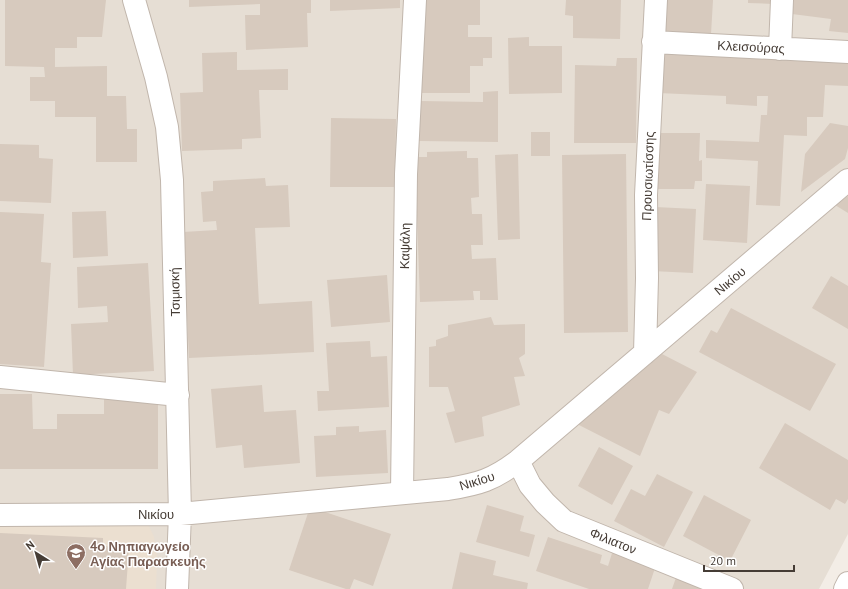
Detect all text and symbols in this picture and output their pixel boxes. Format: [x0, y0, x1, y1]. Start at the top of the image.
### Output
street label: Κλεισούρας [717, 37, 785, 57]
street label: Προυσιωτίσσης [638, 131, 658, 221]
street label: Καψάλη [396, 223, 414, 269]
street label: Νικίου [711, 263, 749, 299]
street label: Τσιμισκή [166, 267, 184, 317]
street label: Νικίου [457, 468, 497, 494]
street label: Νικίου [138, 506, 174, 523]
street label: Φιλιατον [587, 524, 639, 558]
north arrow [16, 533, 56, 573]
text: N [23, 537, 37, 553]
place label: 4ο Νηπιαγωγείο Αγίας Παρασκευής [90, 538, 206, 570]
school or university icon: 4ο Νηπιαγωγείο Αγίας Παρασκευής [65, 542, 87, 570]
scale bar [704, 547, 794, 573]
text: 20 m [710, 553, 736, 568]

